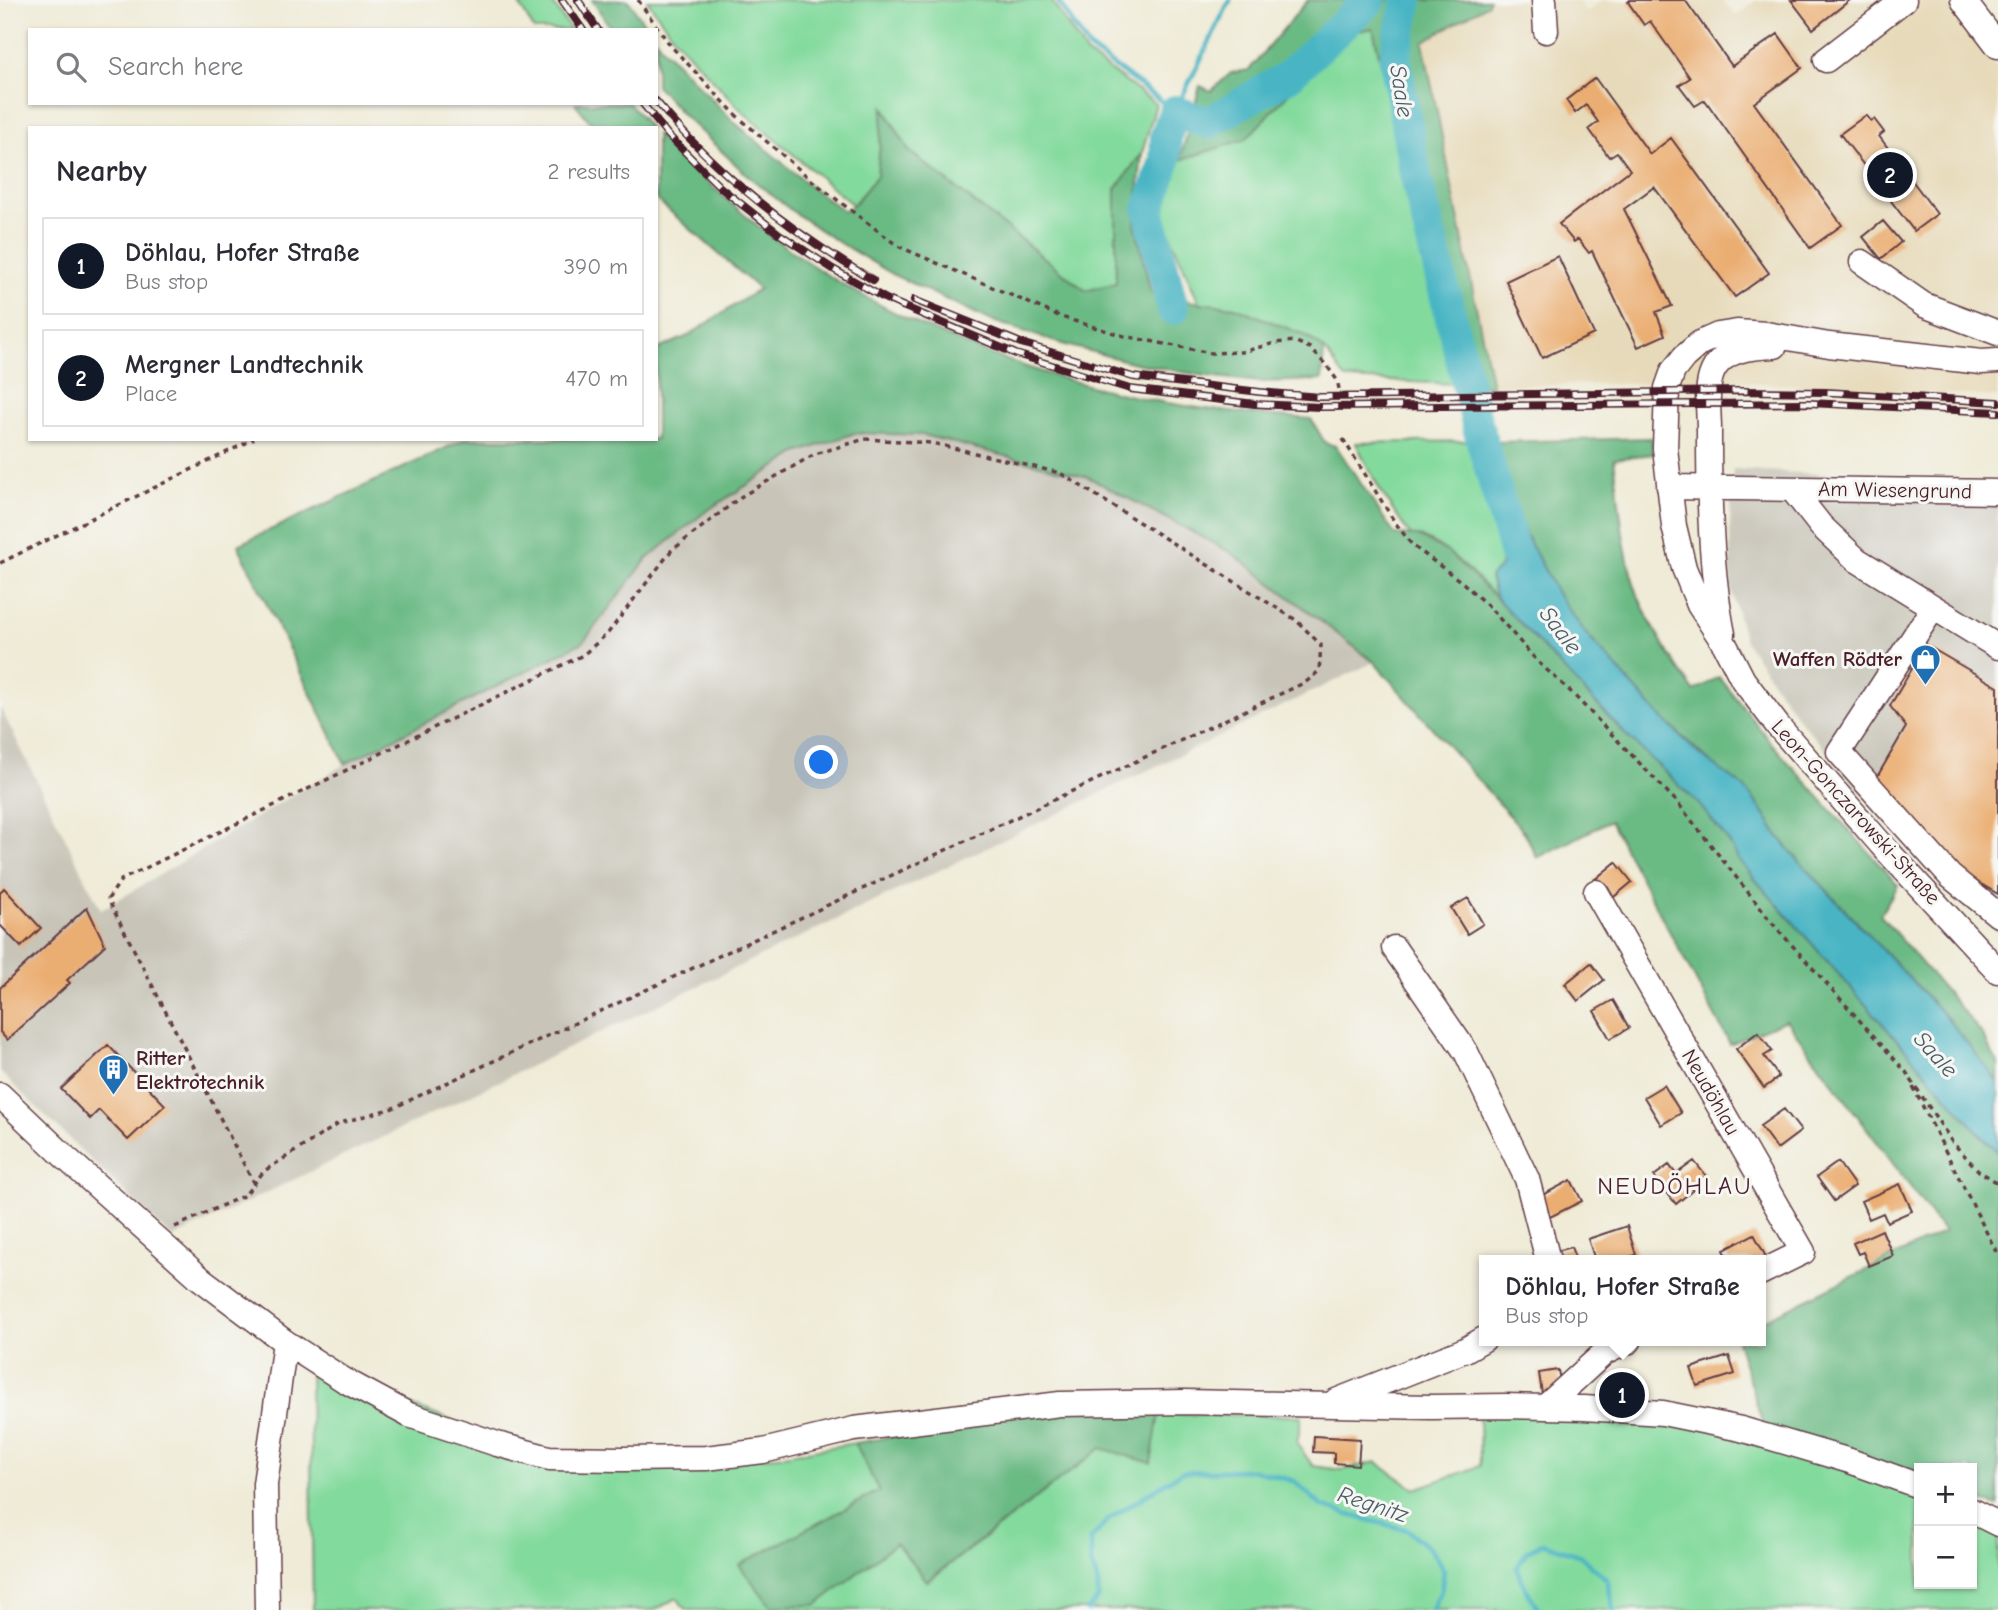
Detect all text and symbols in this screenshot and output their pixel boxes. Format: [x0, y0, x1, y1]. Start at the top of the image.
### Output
search box [28, 28, 658, 105]
icon: search [52, 48, 90, 86]
text: Search here [108, 52, 243, 82]
water label: Saale [1384, 63, 1419, 120]
pin: 2 [1867, 149, 1913, 201]
text: Nearby [56, 154, 147, 189]
text: 2 results [548, 158, 630, 185]
text: Döhlau, Hofer Straße [125, 238, 359, 268]
text: 1 [76, 253, 86, 280]
text: 390 m [563, 253, 628, 280]
text: Bus stop [125, 268, 208, 295]
text: Mergner Landtechnik [125, 350, 363, 380]
text: 2 [75, 365, 87, 392]
text: 470 m [565, 365, 628, 392]
text: Place [125, 380, 177, 407]
street label: Am Wiesengrund [1818, 477, 1972, 503]
water label: Saale [1534, 601, 1588, 660]
shop icon: Waffen Rödter [1908, 642, 1942, 686]
place label: Waffen Rödter [1773, 647, 1903, 671]
street label: Leon-Gonczarowski-Straße [1767, 715, 1945, 909]
your location [804, 745, 838, 779]
water label: Saale [1908, 1026, 1964, 1083]
street label: Neudöhlau [1677, 1045, 1745, 1139]
place label: Ritter Elektrotechnik [136, 1046, 265, 1094]
building icon: Ritter Elektrotechnik [96, 1053, 130, 1097]
district label: NEUDÖHLAU [1597, 1172, 1753, 1200]
popup [1479, 1255, 1766, 1346]
text: Döhlau, Hofer Straße [1505, 1272, 1740, 1302]
text: Bus stop [1505, 1302, 1588, 1329]
pin: 1 [1599, 1369, 1645, 1421]
map controls [1914, 1463, 1977, 1589]
button: + [1914, 1463, 1977, 1526]
water label: Regnitz [1334, 1480, 1413, 1529]
button: − [1914, 1526, 1977, 1589]

